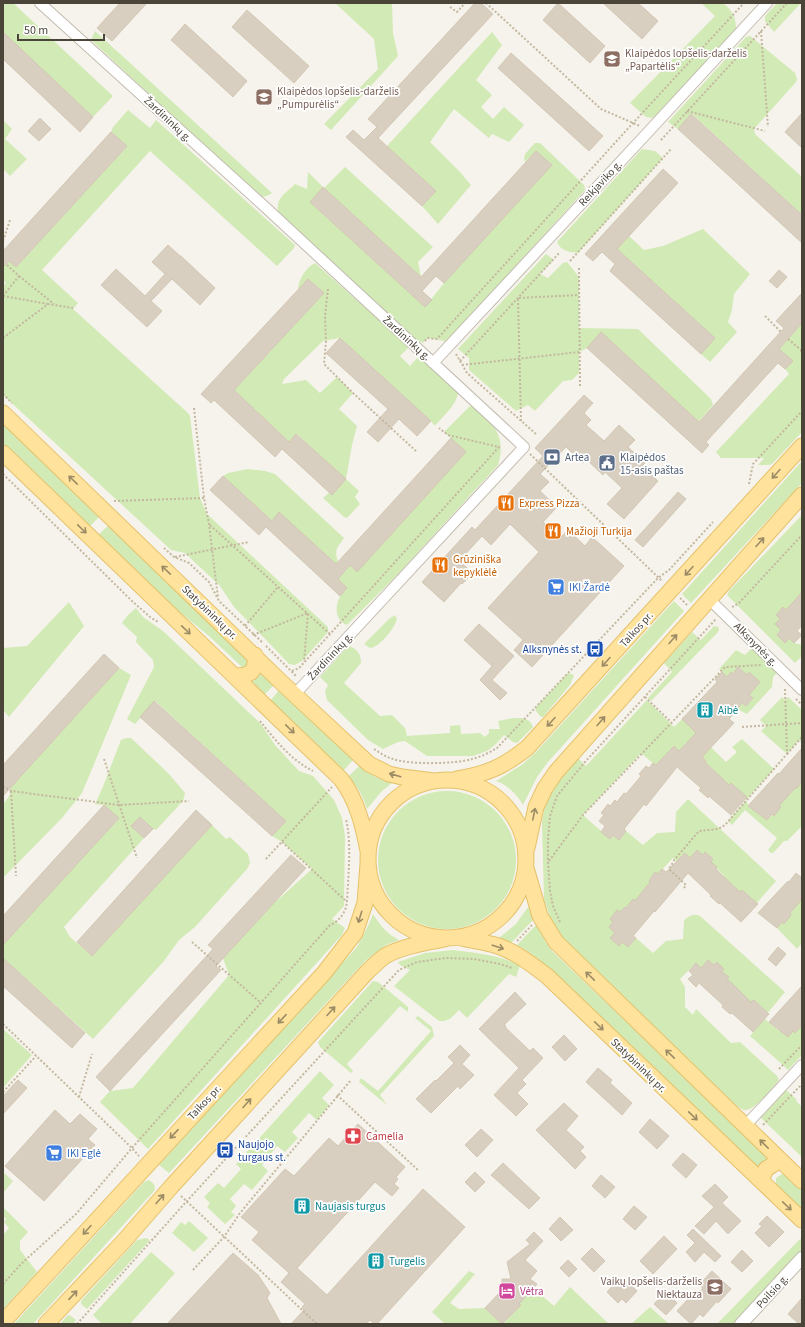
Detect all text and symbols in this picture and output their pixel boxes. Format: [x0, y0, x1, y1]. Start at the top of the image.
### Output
scale bar [18, 16, 104, 42]
text: 50 m [24, 22, 48, 39]
place label: Klaipėdos lopšelis-darželis „Papartėlis“ [625, 46, 747, 74]
school or university icon: Klaipėdos lopšelis-darželis „Papartėlis“ [602, 49, 622, 69]
place label: Klaipėdos lopšelis-darželis „Pumpurėlis“ [277, 84, 399, 112]
school or university icon: Klaipėdos lopšelis-darželis „Pumpurėlis“ [254, 87, 274, 107]
street label: Žardininkų g. [140, 93, 195, 146]
street label: Reikjaviko g. [575, 157, 626, 209]
street label: Žardininkų g. [379, 313, 434, 364]
bank icon: Artea [542, 447, 562, 467]
place label: Artea [565, 450, 589, 465]
place label: Klaipėdos 15-asis paštas [620, 450, 684, 478]
public building icon: Klaipėdos 15-asis paštas [597, 453, 617, 473]
one-way arrow [771, 469, 780, 480]
one-way arrow [68, 475, 78, 485]
restaurant icon: Express Pizza [496, 493, 516, 513]
place label: Express Pizza [519, 496, 580, 511]
restaurant icon: Mažioji Turkija [543, 521, 563, 541]
one-way arrow [76, 524, 86, 533]
place label: Mažioji Turkija [566, 524, 632, 539]
one-way arrow [755, 537, 764, 547]
place label: Grūziniška kepyklėlė [453, 552, 501, 580]
restaurant icon: Grūziniška kepyklėlė [430, 555, 450, 575]
one-way arrow [161, 565, 171, 575]
one-way arrow [684, 566, 693, 576]
supermarket icon: IKI Žardė [546, 577, 566, 597]
place label: IKI Žardė [569, 580, 610, 595]
street label: Statybininkų pr. [178, 582, 241, 643]
street label: Taikos pr. [616, 608, 657, 650]
street label: Alksnynės g. [730, 619, 781, 670]
one-way arrow [181, 625, 191, 634]
street label: Žardininkų g. [304, 629, 357, 684]
one-way arrow [668, 634, 678, 644]
bus stop icon: Alksnynės st. [585, 639, 605, 659]
place label: Alksnynės st. [523, 642, 582, 657]
one-way arrow [601, 657, 610, 667]
building icon: Aibė [695, 700, 715, 720]
place label: Aibė [718, 703, 739, 718]
one-way arrow [547, 716, 556, 727]
one-way arrow [596, 716, 605, 727]
one-way arrow [285, 724, 295, 734]
one-way arrow [389, 771, 402, 778]
one-way arrow [531, 808, 539, 821]
one-way arrow [356, 910, 363, 923]
one-way arrow [491, 943, 503, 951]
one-way arrow [585, 971, 595, 981]
one-way arrow [327, 1006, 336, 1016]
one-way arrow [277, 1013, 286, 1024]
one-way arrow [594, 1021, 604, 1031]
street label: Statybininkų pr. [607, 1035, 670, 1096]
one-way arrow [665, 1049, 675, 1058]
street label: Taikos pr. [184, 1081, 225, 1123]
one-way arrow [243, 1098, 252, 1108]
one-way arrow [688, 1111, 698, 1121]
pharmacy icon: Camelia [343, 1126, 363, 1146]
one-way arrow [170, 1129, 179, 1139]
place label: Camelia [366, 1129, 403, 1144]
place label: Naujojo turgaus st. [238, 1137, 286, 1165]
one-way arrow [759, 1139, 769, 1149]
bus stop icon: Naujojo turgaus st. [215, 1140, 235, 1160]
supermarket icon: IKI Eglė [44, 1143, 64, 1163]
place label: IKI Eglė [67, 1146, 102, 1161]
one-way arrow [156, 1194, 165, 1205]
building icon: Naujasis turgus [292, 1196, 312, 1216]
place label: Naujasis turgus [315, 1199, 386, 1214]
one-way arrow [782, 1201, 792, 1210]
one-way arrow [82, 1225, 91, 1236]
building icon: Turgelis [366, 1251, 386, 1271]
place label: Turgelis [389, 1254, 425, 1269]
street label: Poilsio g. [753, 1271, 792, 1312]
place label: Vaikų lopšelis-darželis Niektauza [601, 1274, 702, 1302]
school or university icon: Vaikų lopšelis-darželis Niektauza [705, 1277, 725, 1297]
hotel icon: Vėtra [497, 1281, 517, 1301]
place label: Vėtra [520, 1284, 544, 1299]
one-way arrow [68, 1290, 77, 1301]

